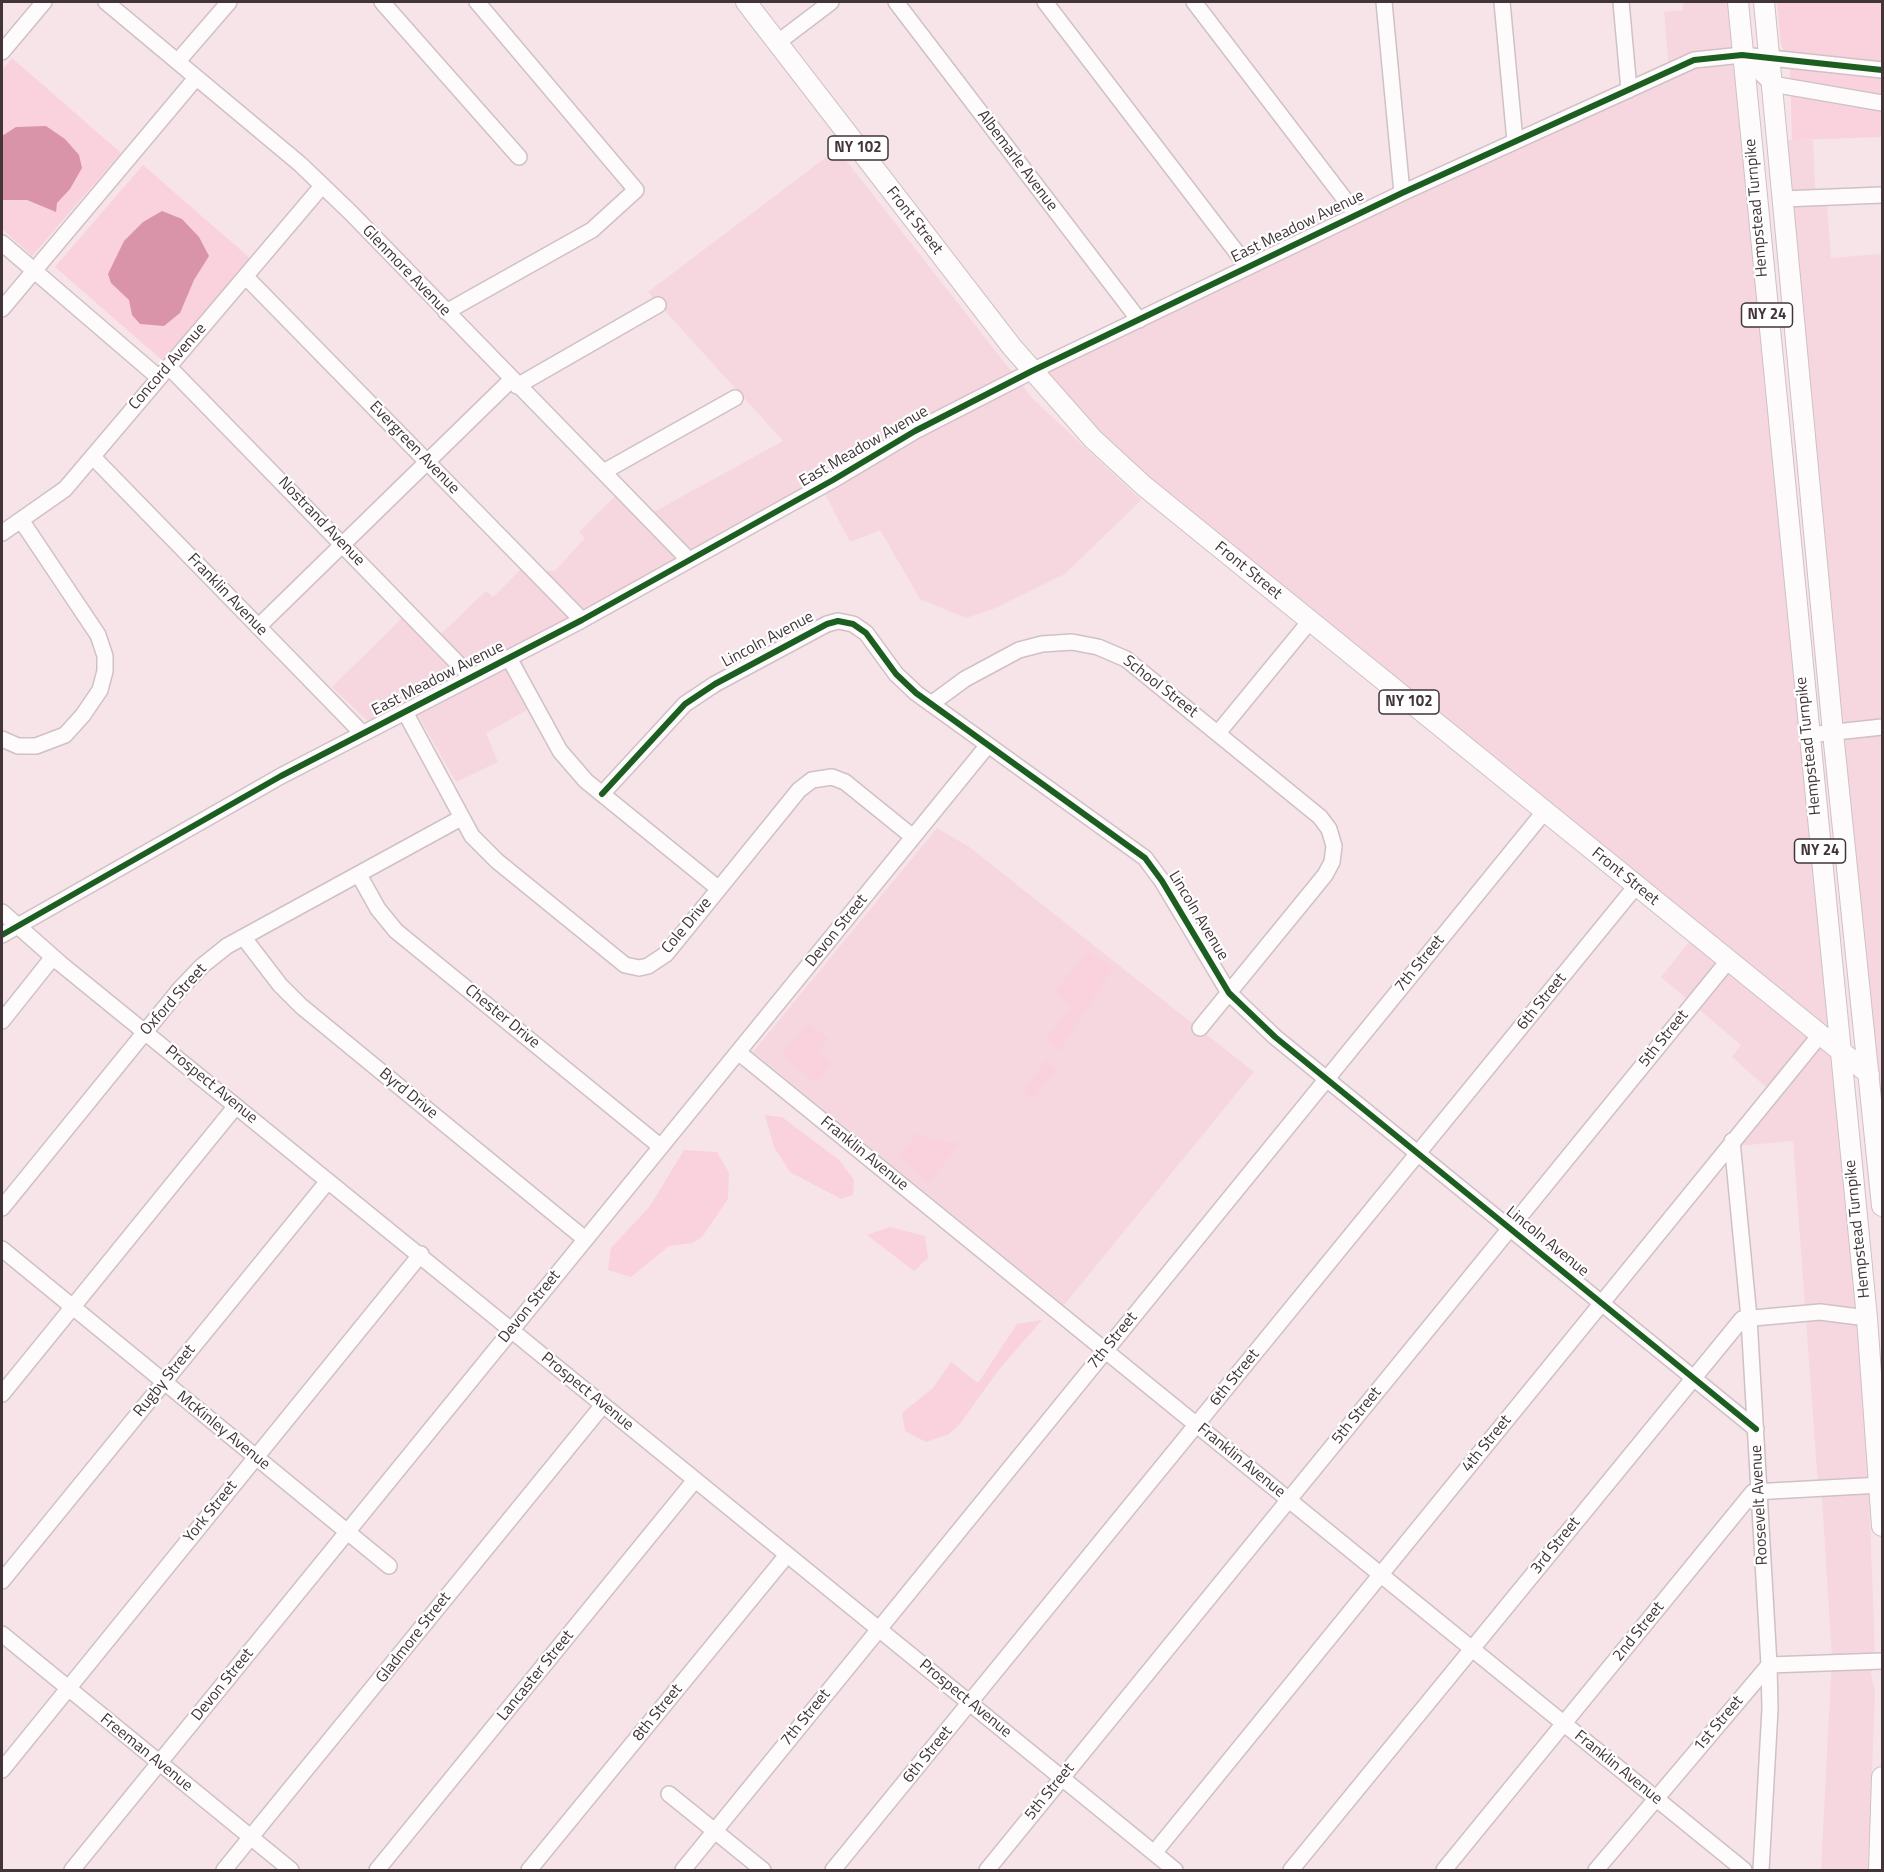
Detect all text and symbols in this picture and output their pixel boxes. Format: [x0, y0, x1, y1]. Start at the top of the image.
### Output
street label: Albemarle Avenue [973, 107, 1061, 215]
road number: NY 102 [828, 136, 888, 160]
street label: Hempstead Turnpike [1741, 138, 1773, 278]
street label: Front Street [882, 183, 946, 259]
street label: East Meadow Avenue [1228, 186, 1368, 268]
street label: Glenmore Avenue [358, 222, 454, 320]
road number: NY 24 [1742, 303, 1792, 327]
street label: Concord Avenue [125, 320, 211, 414]
street label: Evergreen Avenue [365, 398, 463, 498]
street label: East Meadow Avenue [796, 402, 932, 492]
street label: Nostrand Avenue [274, 473, 368, 571]
street label: Front Street [1211, 538, 1285, 604]
street label: Franklin Avenue [183, 550, 271, 640]
street label: Lincoln Avenue [719, 608, 817, 672]
street label: East Meadow Avenue [369, 637, 507, 721]
street label: School Street [1119, 652, 1201, 722]
street label: Hempstead Turnpike [1792, 676, 1826, 816]
road number: NY 102 [1379, 690, 1439, 714]
road number: NY 24 [1794, 839, 1846, 863]
street label: Front Street [1588, 844, 1662, 910]
street label: Lincoln Avenue [1164, 868, 1232, 964]
street label: Devon Street [802, 891, 872, 971]
street label: Cole Drive [658, 894, 716, 958]
street label: 7th Street [1391, 932, 1449, 996]
street label: Oxford Street [137, 960, 211, 1040]
street label: 6th Street [1513, 970, 1571, 1034]
street label: Chester Drive [461, 981, 543, 1053]
street label: 5th Street [1635, 1007, 1693, 1071]
street label: Prospect Avenue [161, 1042, 261, 1128]
street label: Byrd Drive [375, 1065, 441, 1123]
street label: Franklin Avenue [816, 1113, 912, 1195]
street label: Hempstead Turnpike [1841, 1159, 1875, 1299]
street label: Lincoln Avenue [1502, 1203, 1592, 1281]
street label: Devon Street [495, 1267, 565, 1347]
street label: 7th Street [1084, 1309, 1142, 1373]
street label: Rugby Street [130, 1341, 200, 1421]
street label: 6th Street [1206, 1346, 1264, 1410]
street label: Prospect Avenue [537, 1349, 637, 1435]
street label: 5th Street [1328, 1384, 1386, 1448]
street label: McKinley Avenue [172, 1388, 274, 1474]
street label: 4th Street [1458, 1412, 1516, 1476]
street label: Franklin Avenue [1193, 1420, 1289, 1502]
street label: Roosevelt Avenue [1747, 1444, 1773, 1566]
street label: York Street [180, 1477, 242, 1547]
street label: 3rd Street [1527, 1514, 1585, 1578]
street label: Gladmore Street [373, 1589, 455, 1687]
street label: 2nd Street [1609, 1598, 1669, 1666]
street label: Lancaster Street [494, 1627, 578, 1725]
street label: Devon Street [188, 1645, 258, 1725]
street label: Prospect Avenue [915, 1656, 1015, 1742]
street label: 8th Street [629, 1681, 687, 1745]
street label: 7th Street [777, 1686, 835, 1750]
street label: 1st Street [1690, 1692, 1748, 1756]
street label: Freeman Avenue [96, 1710, 196, 1796]
street label: 6th Street [899, 1723, 957, 1787]
street label: Franklin Avenue [1570, 1727, 1666, 1809]
street label: 5th Street [1021, 1760, 1079, 1824]

